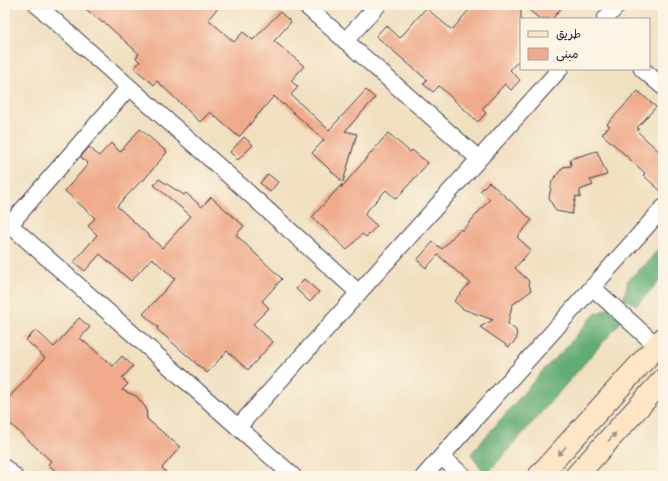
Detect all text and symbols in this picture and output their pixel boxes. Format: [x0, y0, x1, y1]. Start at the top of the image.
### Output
legend [520, 18, 650, 70]
text: طريق [556, 26, 581, 42]
text: مبنى [556, 46, 579, 62]
one-way arrow [607, 432, 617, 442]
one-way arrow [557, 446, 566, 456]

